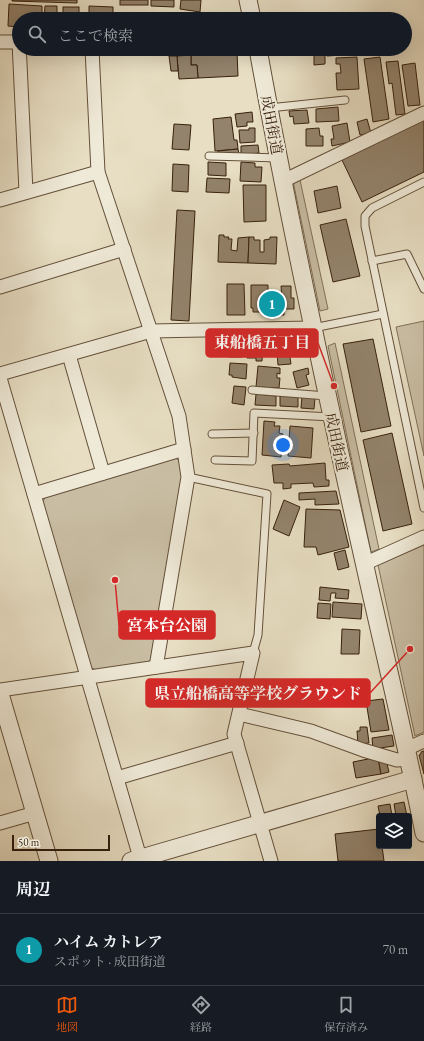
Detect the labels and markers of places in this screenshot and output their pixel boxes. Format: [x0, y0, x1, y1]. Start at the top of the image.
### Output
pin: 1 [259, 289, 285, 319]
callout: 東船橋五丁目 [206, 329, 318, 357]
callout: 宮本台公園 [119, 611, 215, 639]
callout: 県立船橋高等学校グラウンド [146, 679, 370, 707]

